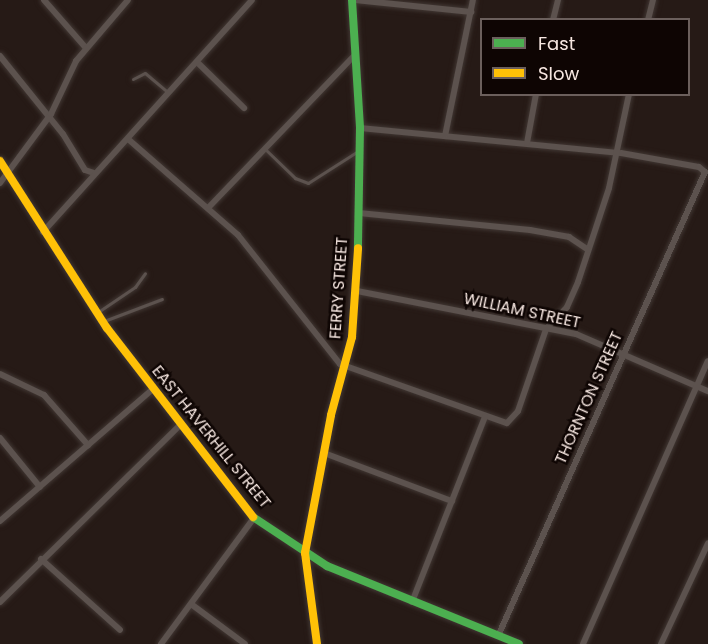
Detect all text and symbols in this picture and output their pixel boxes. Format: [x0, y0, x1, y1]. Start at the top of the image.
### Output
legend [480, 18, 690, 96]
text: Fast [538, 31, 575, 56]
text: Slow [538, 61, 579, 86]
street label: FERRY STREET [326, 236, 352, 340]
street label: WILLIAM STREET [462, 289, 582, 333]
street label: THORNTON STREET [551, 329, 627, 467]
street label: EAST HAVERHILL STREET [148, 362, 274, 512]

